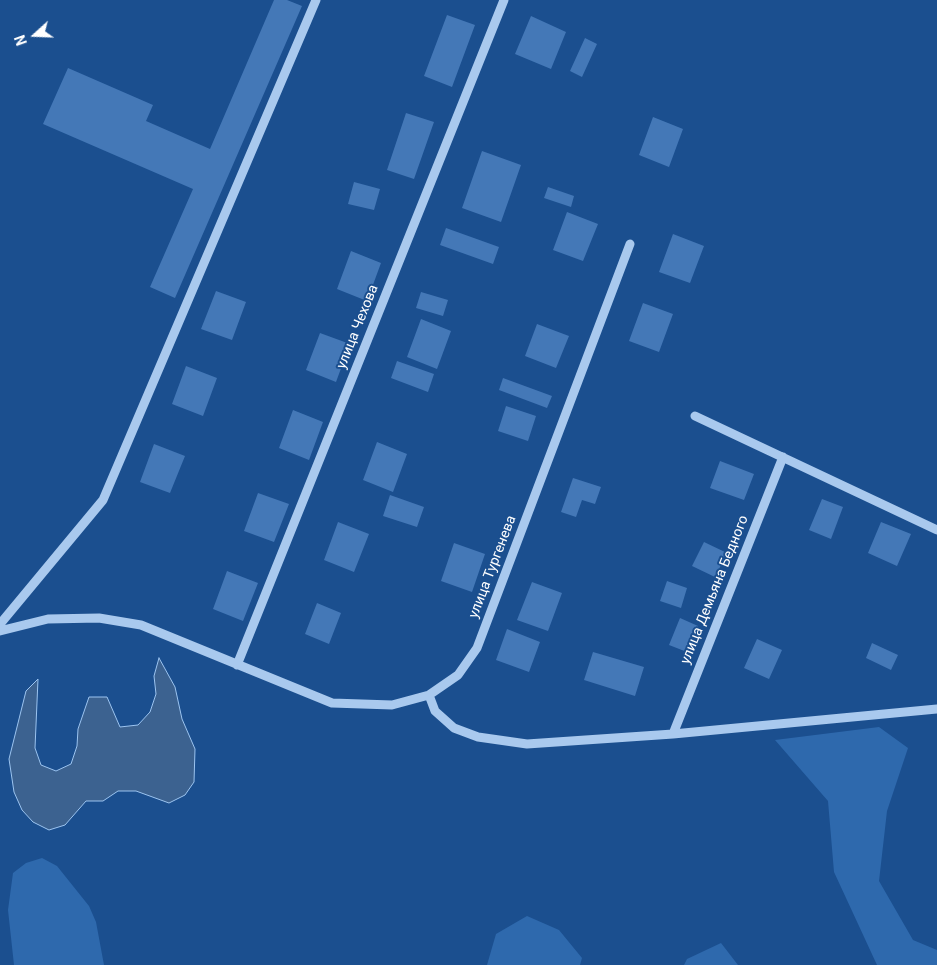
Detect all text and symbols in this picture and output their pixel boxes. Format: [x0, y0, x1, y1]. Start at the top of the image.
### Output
north arrow [10, 10, 60, 60]
text: N [12, 33, 30, 48]
street label: улица Чехова [333, 282, 383, 372]
street label: улица Тургенева [466, 513, 520, 621]
street label: улица Демьяна Бедного [677, 513, 753, 667]

